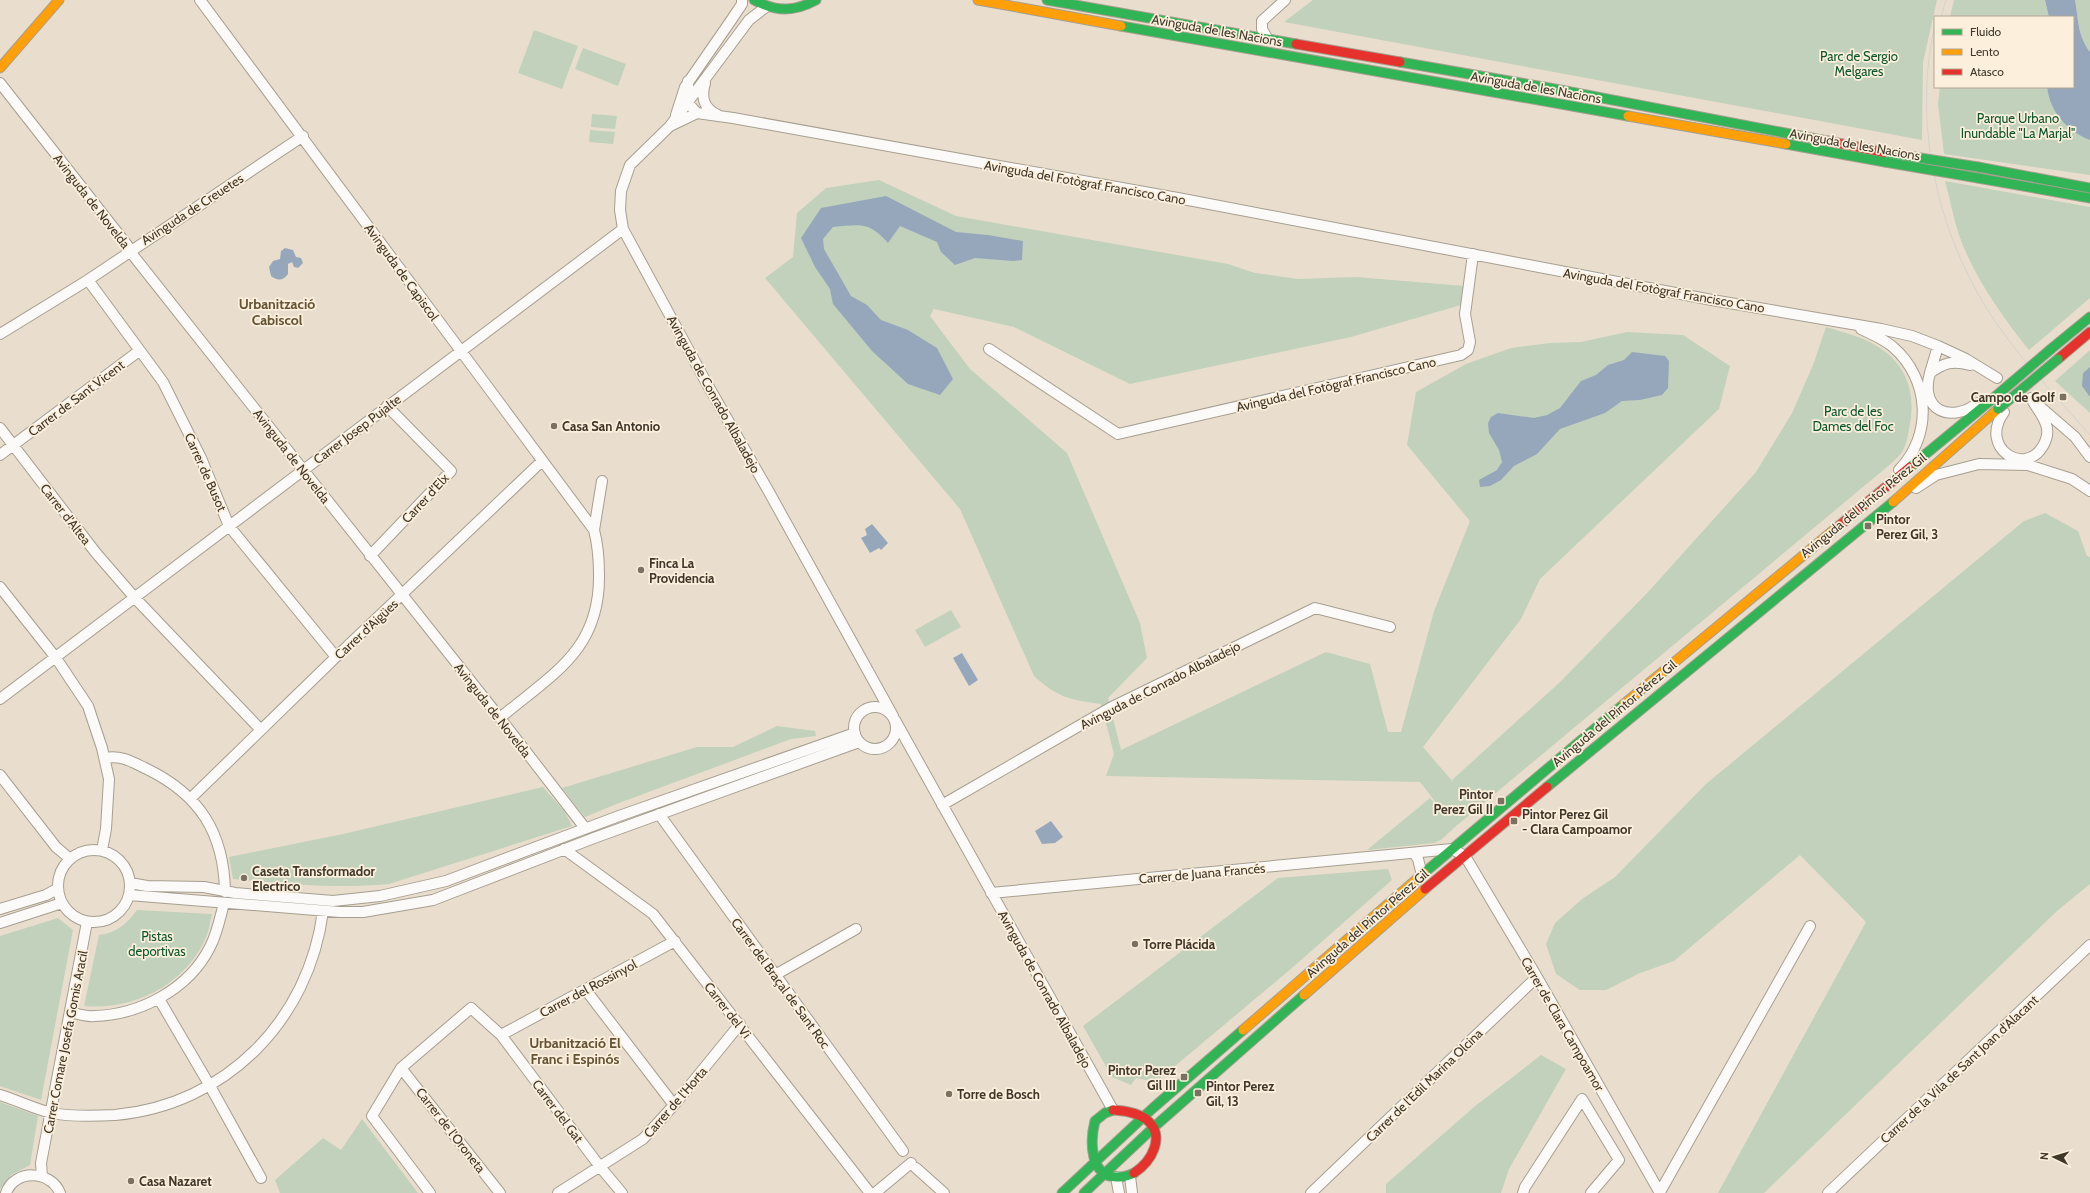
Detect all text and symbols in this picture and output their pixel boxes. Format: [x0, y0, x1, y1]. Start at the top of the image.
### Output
street label: Avinguda de les Nacions [1151, 11, 1284, 49]
legend [1934, 16, 2074, 88]
text: Fluido [1970, 24, 2002, 39]
text: Lento [1970, 44, 2000, 59]
park label: Parc de Sergio Melgares [1820, 48, 1898, 79]
text: Atasco [1970, 64, 2004, 79]
street label: Avinguda de les Nacions [1470, 68, 1603, 106]
park label: Parque Urbano Inundable "La Marjal" [1961, 110, 2075, 142]
street label: Avinguda de les Nacions [1789, 125, 1922, 163]
street label: Avinguda de Novelda [50, 150, 134, 252]
street label: Avinguda del Fotògraf Francisco Cano [983, 156, 1187, 208]
street label: Avinguda de Creuetes [138, 170, 247, 248]
street label: Avinguda de Capiscol [361, 220, 443, 324]
street label: Avinguda del Fotògraf Francisco Cano [1562, 264, 1766, 316]
district label: Urbanització Cabiscol [239, 295, 315, 329]
street label: Avinguda de Conrado Albaladejo [663, 312, 764, 476]
street label: Avinguda del Fotògraf Francisco Cano [1235, 353, 1437, 415]
street label: Carrer de Sant Vicent [25, 356, 128, 439]
place label: Campo de Golf [1971, 389, 2056, 405]
street label: Carrer Josep Pujalte [310, 391, 405, 468]
marker: Campo de Golf [2058, 392, 2068, 402]
park label: Parc de les Dames del Foc [1812, 403, 1894, 434]
street label: Avinguda de Novelda [250, 405, 334, 507]
place label: Casa San Antonio [562, 418, 661, 434]
marker: Casa San Antonio [549, 421, 559, 431]
street label: Carrer de Busot [182, 430, 231, 514]
street label: Avinguda del Pintor Pérez Gil [1797, 449, 1929, 561]
street label: Carrer d’Elx [398, 469, 453, 526]
street label: Carrer d'Altea [37, 480, 95, 548]
place label: Pintor Perez Gil, 3 [1876, 511, 1938, 542]
marker: Pintor Perez Gil, 3 [1863, 521, 1873, 531]
place label: Finca La Providencia [649, 555, 715, 586]
marker: Finca La Providencia [636, 565, 646, 575]
street label: Carrer d'Aigües [331, 595, 402, 662]
street label: Avinguda de Conrado Albaladejo [1077, 638, 1243, 733]
street label: Avinguda del Pintor Pérez Gil [1549, 656, 1679, 770]
street label: Avinguda de Novelda [451, 659, 535, 761]
place label: Pintor Perez Gil II [1433, 786, 1494, 817]
marker: Pintor Perez Gil II [1496, 796, 1506, 806]
place label: Pintor Perez Gil - Clara Campoamor [1522, 806, 1632, 837]
marker: Pintor Perez Gil - Clara Campoamor [1509, 816, 1519, 826]
street label: Carrer de Juana Francés [1138, 859, 1267, 887]
place label: Caseta Transformador Electrico [252, 863, 376, 894]
street label: Avinguda del Pintor Pérez Gil [1302, 865, 1432, 981]
marker: Caseta Transformador Electrico [239, 873, 249, 883]
street label: Avinguda de Conrado Albaladejo [994, 907, 1095, 1071]
street label: Carrer del Braçal de Sant Roc [728, 915, 834, 1052]
park label: Pistas deportivas [128, 928, 186, 959]
place label: Torre Plácida [1143, 936, 1216, 952]
marker: Torre Plácida [1130, 939, 1140, 949]
street label: Carrer Comare Josefa Gomis Aracil [39, 949, 91, 1135]
street label: Carrer de Clara Campoamor [1518, 954, 1608, 1095]
street label: Carrer del Rossinyol [537, 956, 639, 1020]
street label: Carrer del Vi [701, 979, 755, 1041]
street label: Carrer de la Vila de Sant Joan d'Alacant [1877, 991, 2042, 1147]
street label: Carrer de l'Edil Marina Olcina [1362, 1025, 1486, 1145]
district label: Urbanització El Franc i Espinós [529, 1034, 621, 1068]
place label: Pintor Perez Gil III [1108, 1062, 1176, 1093]
street label: Carrer de l'Horta [640, 1063, 711, 1141]
marker: Pintor Perez Gil III [1179, 1072, 1189, 1082]
street label: Carrer del Gat [529, 1076, 587, 1146]
place label: Pintor Perez Gil, 13 [1206, 1078, 1274, 1109]
street label: Carrer de l'Oroneta [413, 1084, 490, 1176]
place label: Torre de Bosch [957, 1086, 1040, 1102]
marker: Pintor Perez Gil, 13 [1193, 1088, 1203, 1098]
marker: Torre de Bosch [944, 1089, 954, 1099]
north arrow [2034, 1137, 2074, 1177]
text: N [2037, 1152, 2051, 1161]
place label: Casa Nazaret [139, 1173, 212, 1189]
marker: Casa Nazaret [126, 1176, 136, 1186]

